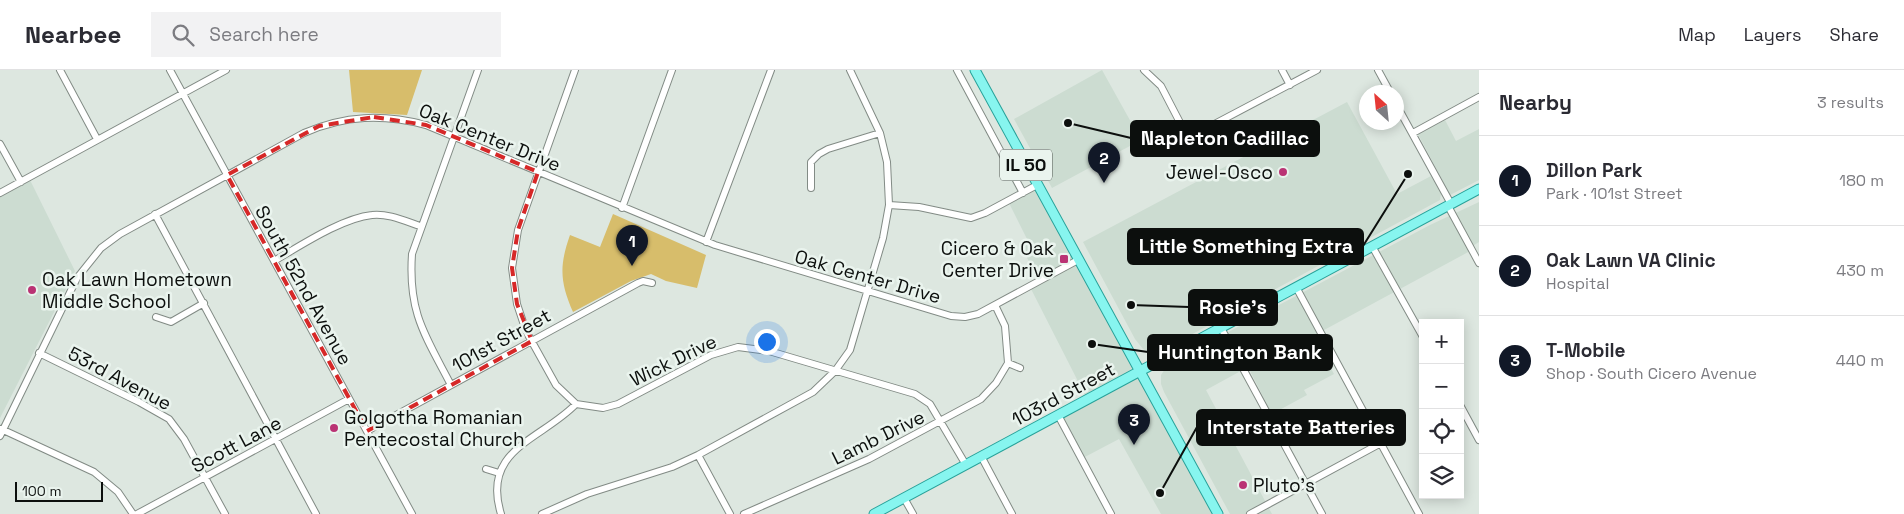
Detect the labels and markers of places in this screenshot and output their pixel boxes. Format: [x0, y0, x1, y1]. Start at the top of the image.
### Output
callout: Napleton Cadillac [1131, 121, 1319, 156]
pin: 2 [1088, 142, 1120, 183]
place label: Jewel-Osco [1166, 160, 1273, 185]
marker: Jewel-Osco [1277, 166, 1289, 178]
pin: 1 [616, 225, 648, 266]
callout: Little Something Extra [1128, 229, 1363, 264]
place label: Cicero & Oak Center Drive [941, 236, 1054, 283]
marker: Cicero & Oak Center Drive [1058, 253, 1070, 265]
place label: Oak Lawn Hometown Middle School [42, 267, 232, 314]
marker: Oak Lawn Hometown Middle School [26, 284, 38, 296]
callout: Rosie's [1189, 290, 1277, 325]
callout: Huntington Bank [1148, 335, 1332, 370]
pin: 3 [1118, 404, 1150, 445]
place label: Golgotha Romanian Pentecostal Church [344, 405, 525, 452]
callout: Interstate Batteries [1197, 410, 1405, 445]
marker: Golgotha Romanian Pentecostal Church [328, 422, 340, 434]
place label: Pluto's [1253, 473, 1315, 498]
marker: Pluto's [1237, 479, 1249, 491]

